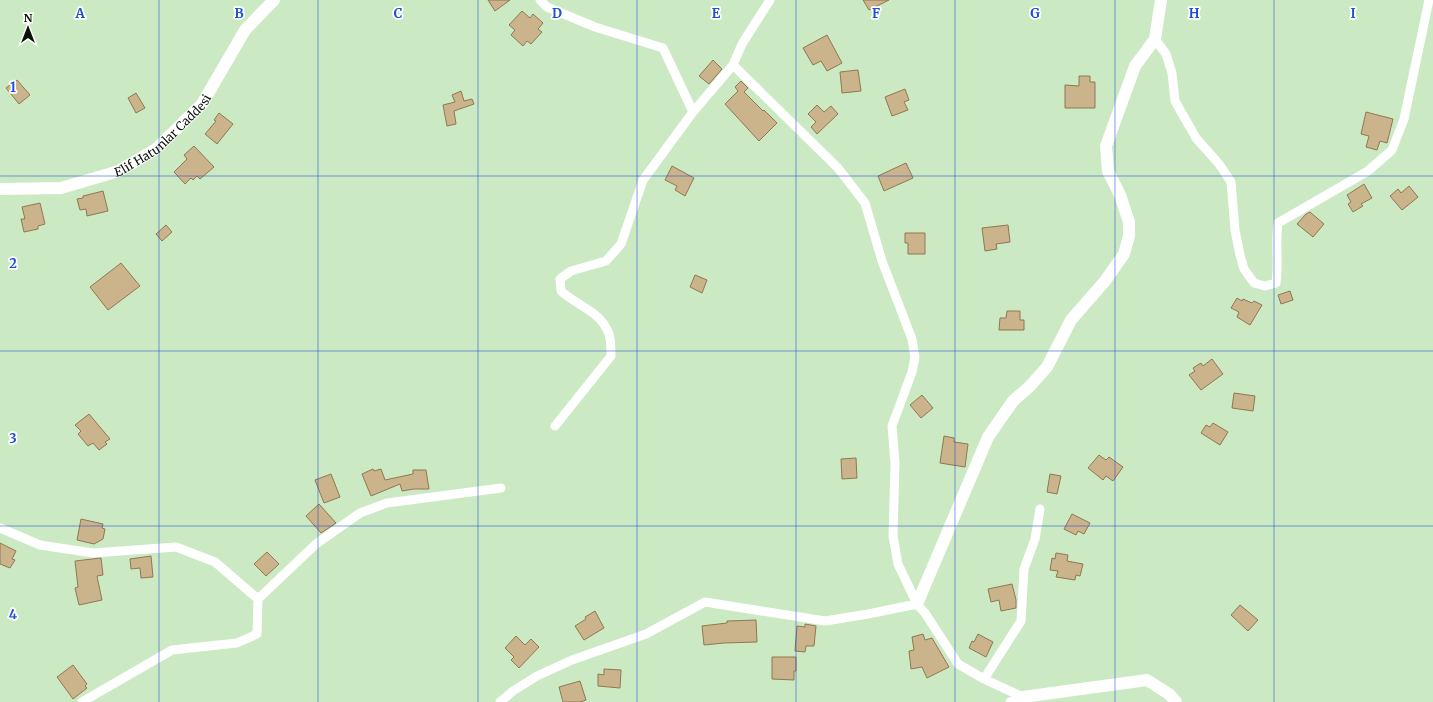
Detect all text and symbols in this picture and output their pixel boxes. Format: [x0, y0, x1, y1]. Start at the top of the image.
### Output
text: A [74, 5, 85, 22]
text: B [234, 5, 244, 22]
text: C [394, 5, 403, 22]
text: D [552, 5, 562, 22]
text: E [712, 5, 721, 22]
text: F [872, 5, 880, 22]
text: G [1030, 5, 1040, 22]
text: H [1189, 5, 1200, 22]
text: I [1350, 5, 1356, 22]
north arrow [8, 8, 48, 48]
text: N [24, 11, 33, 25]
text: 1 [10, 79, 16, 96]
street label: Elif Hatunlar Caddesi [112, 91, 214, 179]
text: 2 [9, 255, 17, 272]
text: 3 [9, 430, 17, 447]
text: 4 [9, 606, 18, 623]

